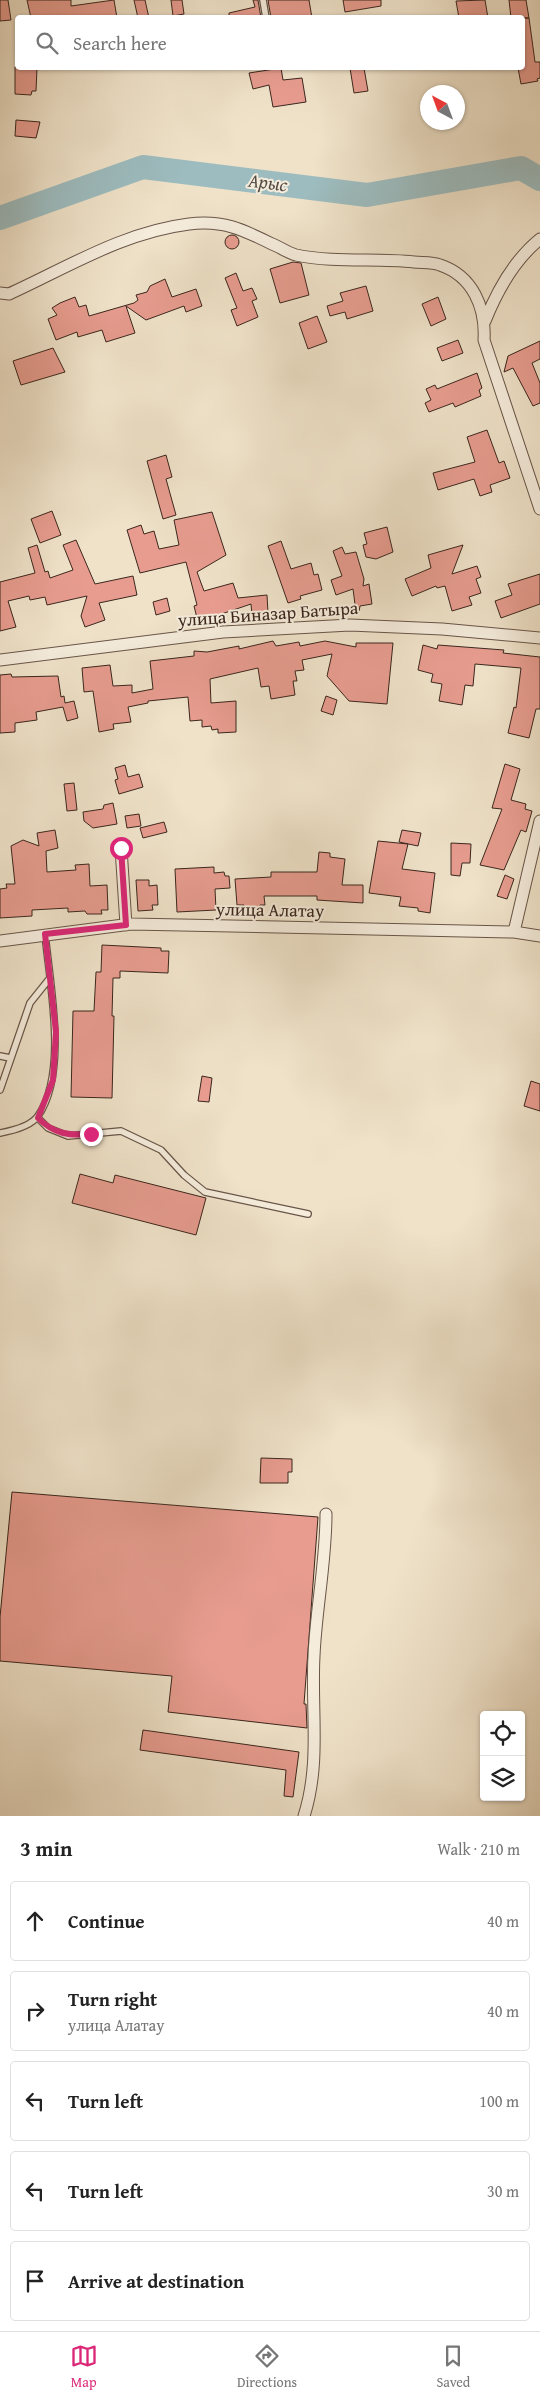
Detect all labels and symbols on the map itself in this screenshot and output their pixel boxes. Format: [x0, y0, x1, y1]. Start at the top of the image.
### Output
north arrow [420, 85, 465, 130]
water label: Арыс [246, 166, 290, 198]
street label: улица Биназар Батыра [176, 594, 360, 633]
route start [110, 837, 133, 860]
street label: улица Алатау [215, 895, 324, 924]
route end [80, 1123, 103, 1146]

